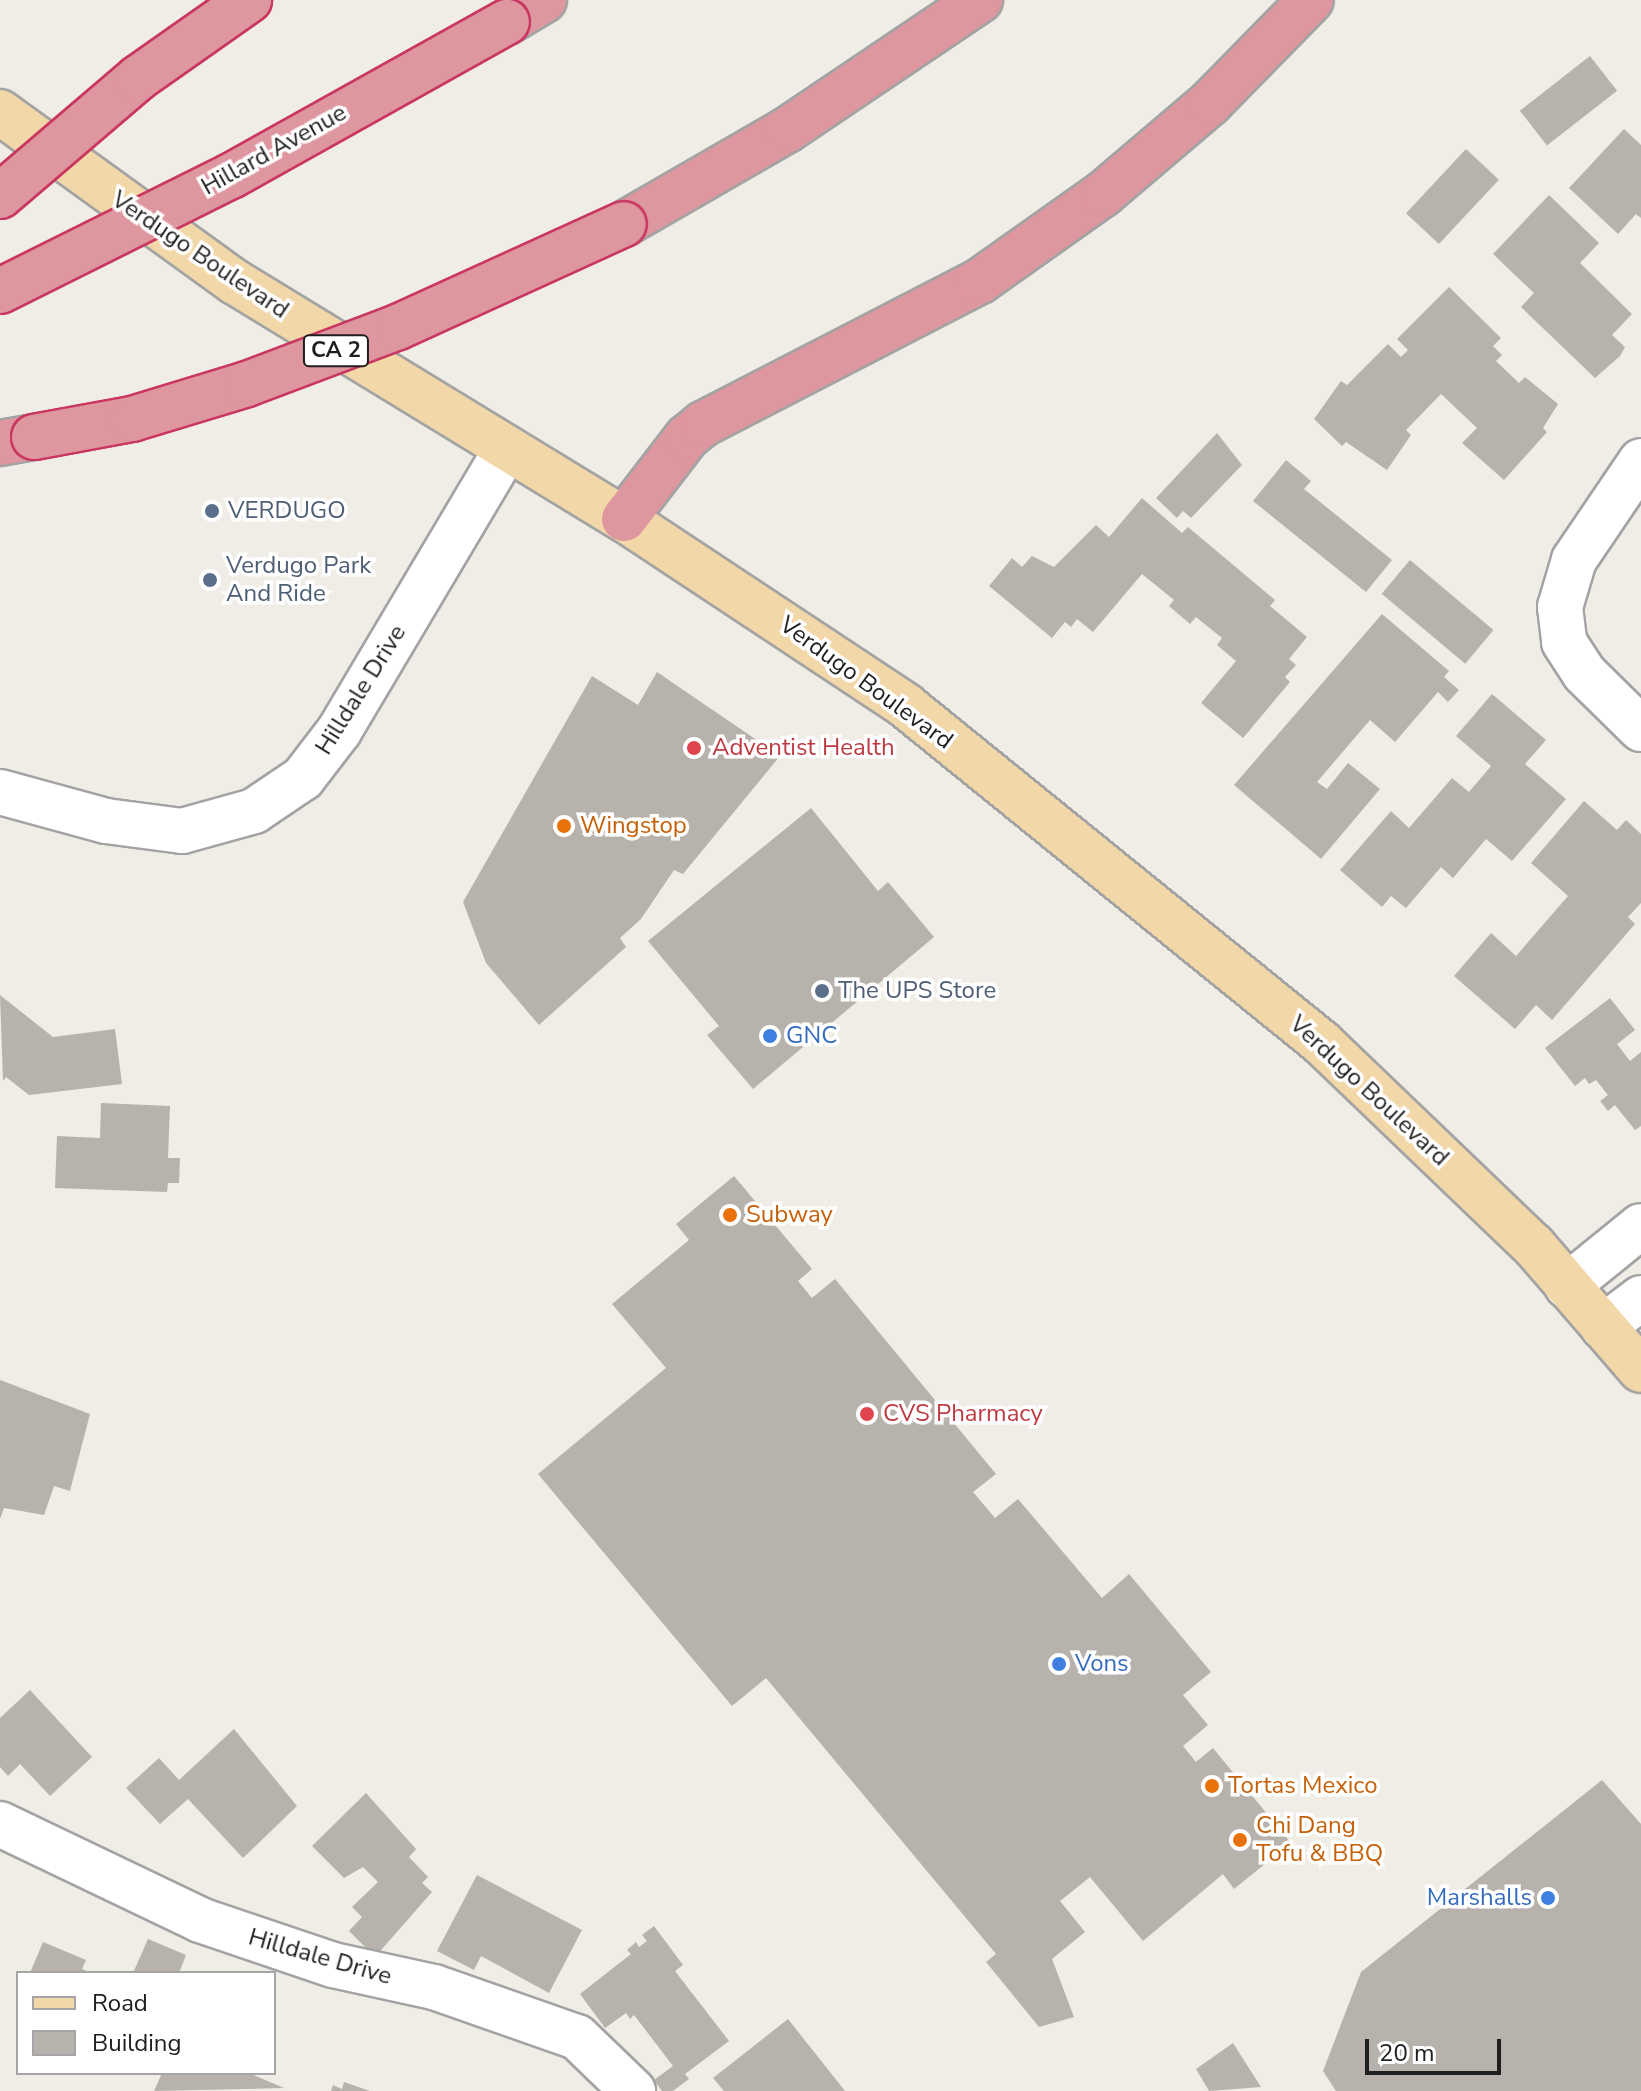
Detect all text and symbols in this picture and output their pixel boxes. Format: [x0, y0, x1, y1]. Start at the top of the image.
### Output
street label: Hillard Avenue [197, 98, 351, 202]
street label: Verdugo Boulevard [106, 185, 294, 325]
road number: CA 2 [302, 333, 370, 369]
place label: VERDUGO [228, 497, 346, 525]
marker: VERDUGO [203, 502, 221, 520]
place label: Verdugo Park And Ride [226, 552, 371, 608]
marker: Verdugo Park And Ride [201, 571, 219, 589]
street label: Verdugo Boulevard [774, 610, 958, 756]
street label: Hilldale Drive [310, 620, 412, 760]
place label: Adventist Health [712, 734, 895, 762]
marker: Adventist Health [683, 737, 705, 759]
place label: Wingstop [580, 812, 687, 840]
marker: Wingstop [555, 817, 573, 835]
place label: The UPS Store [838, 977, 996, 1005]
marker: The UPS Store [813, 982, 831, 1000]
street label: Verdugo Boulevard [1283, 1010, 1455, 1172]
place label: GNC [786, 1022, 837, 1050]
marker: GNC [761, 1027, 779, 1045]
place label: Subway [746, 1201, 833, 1229]
marker: Subway [721, 1206, 739, 1224]
place label: CVS Pharmacy [883, 1400, 1043, 1428]
marker: CVS Pharmacy [858, 1405, 876, 1423]
place label: Vons [1075, 1650, 1129, 1678]
marker: Vons [1050, 1655, 1068, 1673]
place label: Tortas Mexico [1228, 1772, 1378, 1800]
marker: Tortas Mexico [1203, 1777, 1221, 1795]
place label: Chi Dang Tofu & BBQ [1256, 1812, 1383, 1868]
marker: Chi Dang Tofu & BBQ [1231, 1831, 1249, 1849]
place label: Marshalls [1427, 1884, 1532, 1912]
marker: Marshalls [1539, 1889, 1557, 1907]
street label: Hilldale Drive [245, 1923, 395, 1991]
legend [16, 1971, 276, 2075]
text: Road [92, 1987, 148, 2019]
scale bar [1369, 2023, 1505, 2073]
text: Building [92, 2027, 182, 2059]
text: 20 m [1379, 2037, 1435, 2069]

